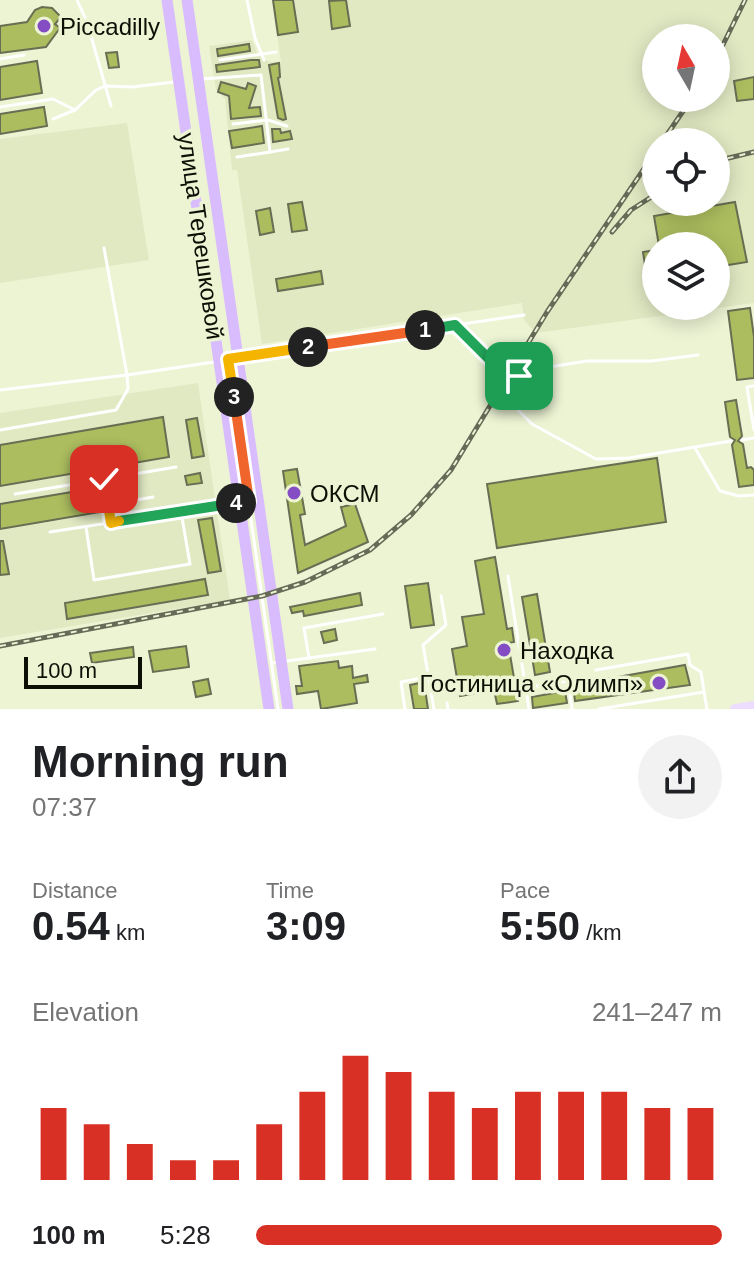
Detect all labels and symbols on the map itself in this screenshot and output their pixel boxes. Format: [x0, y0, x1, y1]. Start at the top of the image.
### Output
place label: Piccadilly [60, 13, 160, 40]
marker: Piccadilly [35, 17, 53, 35]
north arrow [642, 24, 730, 112]
street label: улица Терешковой [173, 131, 229, 341]
pin: 1 [405, 310, 445, 350]
pin: 2 [288, 327, 328, 367]
pin [485, 342, 553, 410]
pin: 3 [214, 377, 254, 417]
pin [70, 445, 138, 513]
place label: ОКСМ [310, 480, 379, 507]
pin: 4 [216, 483, 256, 523]
marker: ОКСМ [285, 484, 303, 502]
place label: Находка [520, 637, 614, 664]
marker: Находка [495, 641, 513, 659]
scale bar [24, 653, 142, 689]
place label: Гостиница «Олимп» [419, 670, 643, 697]
marker: Гостиница «Олимп» [650, 674, 668, 692]

